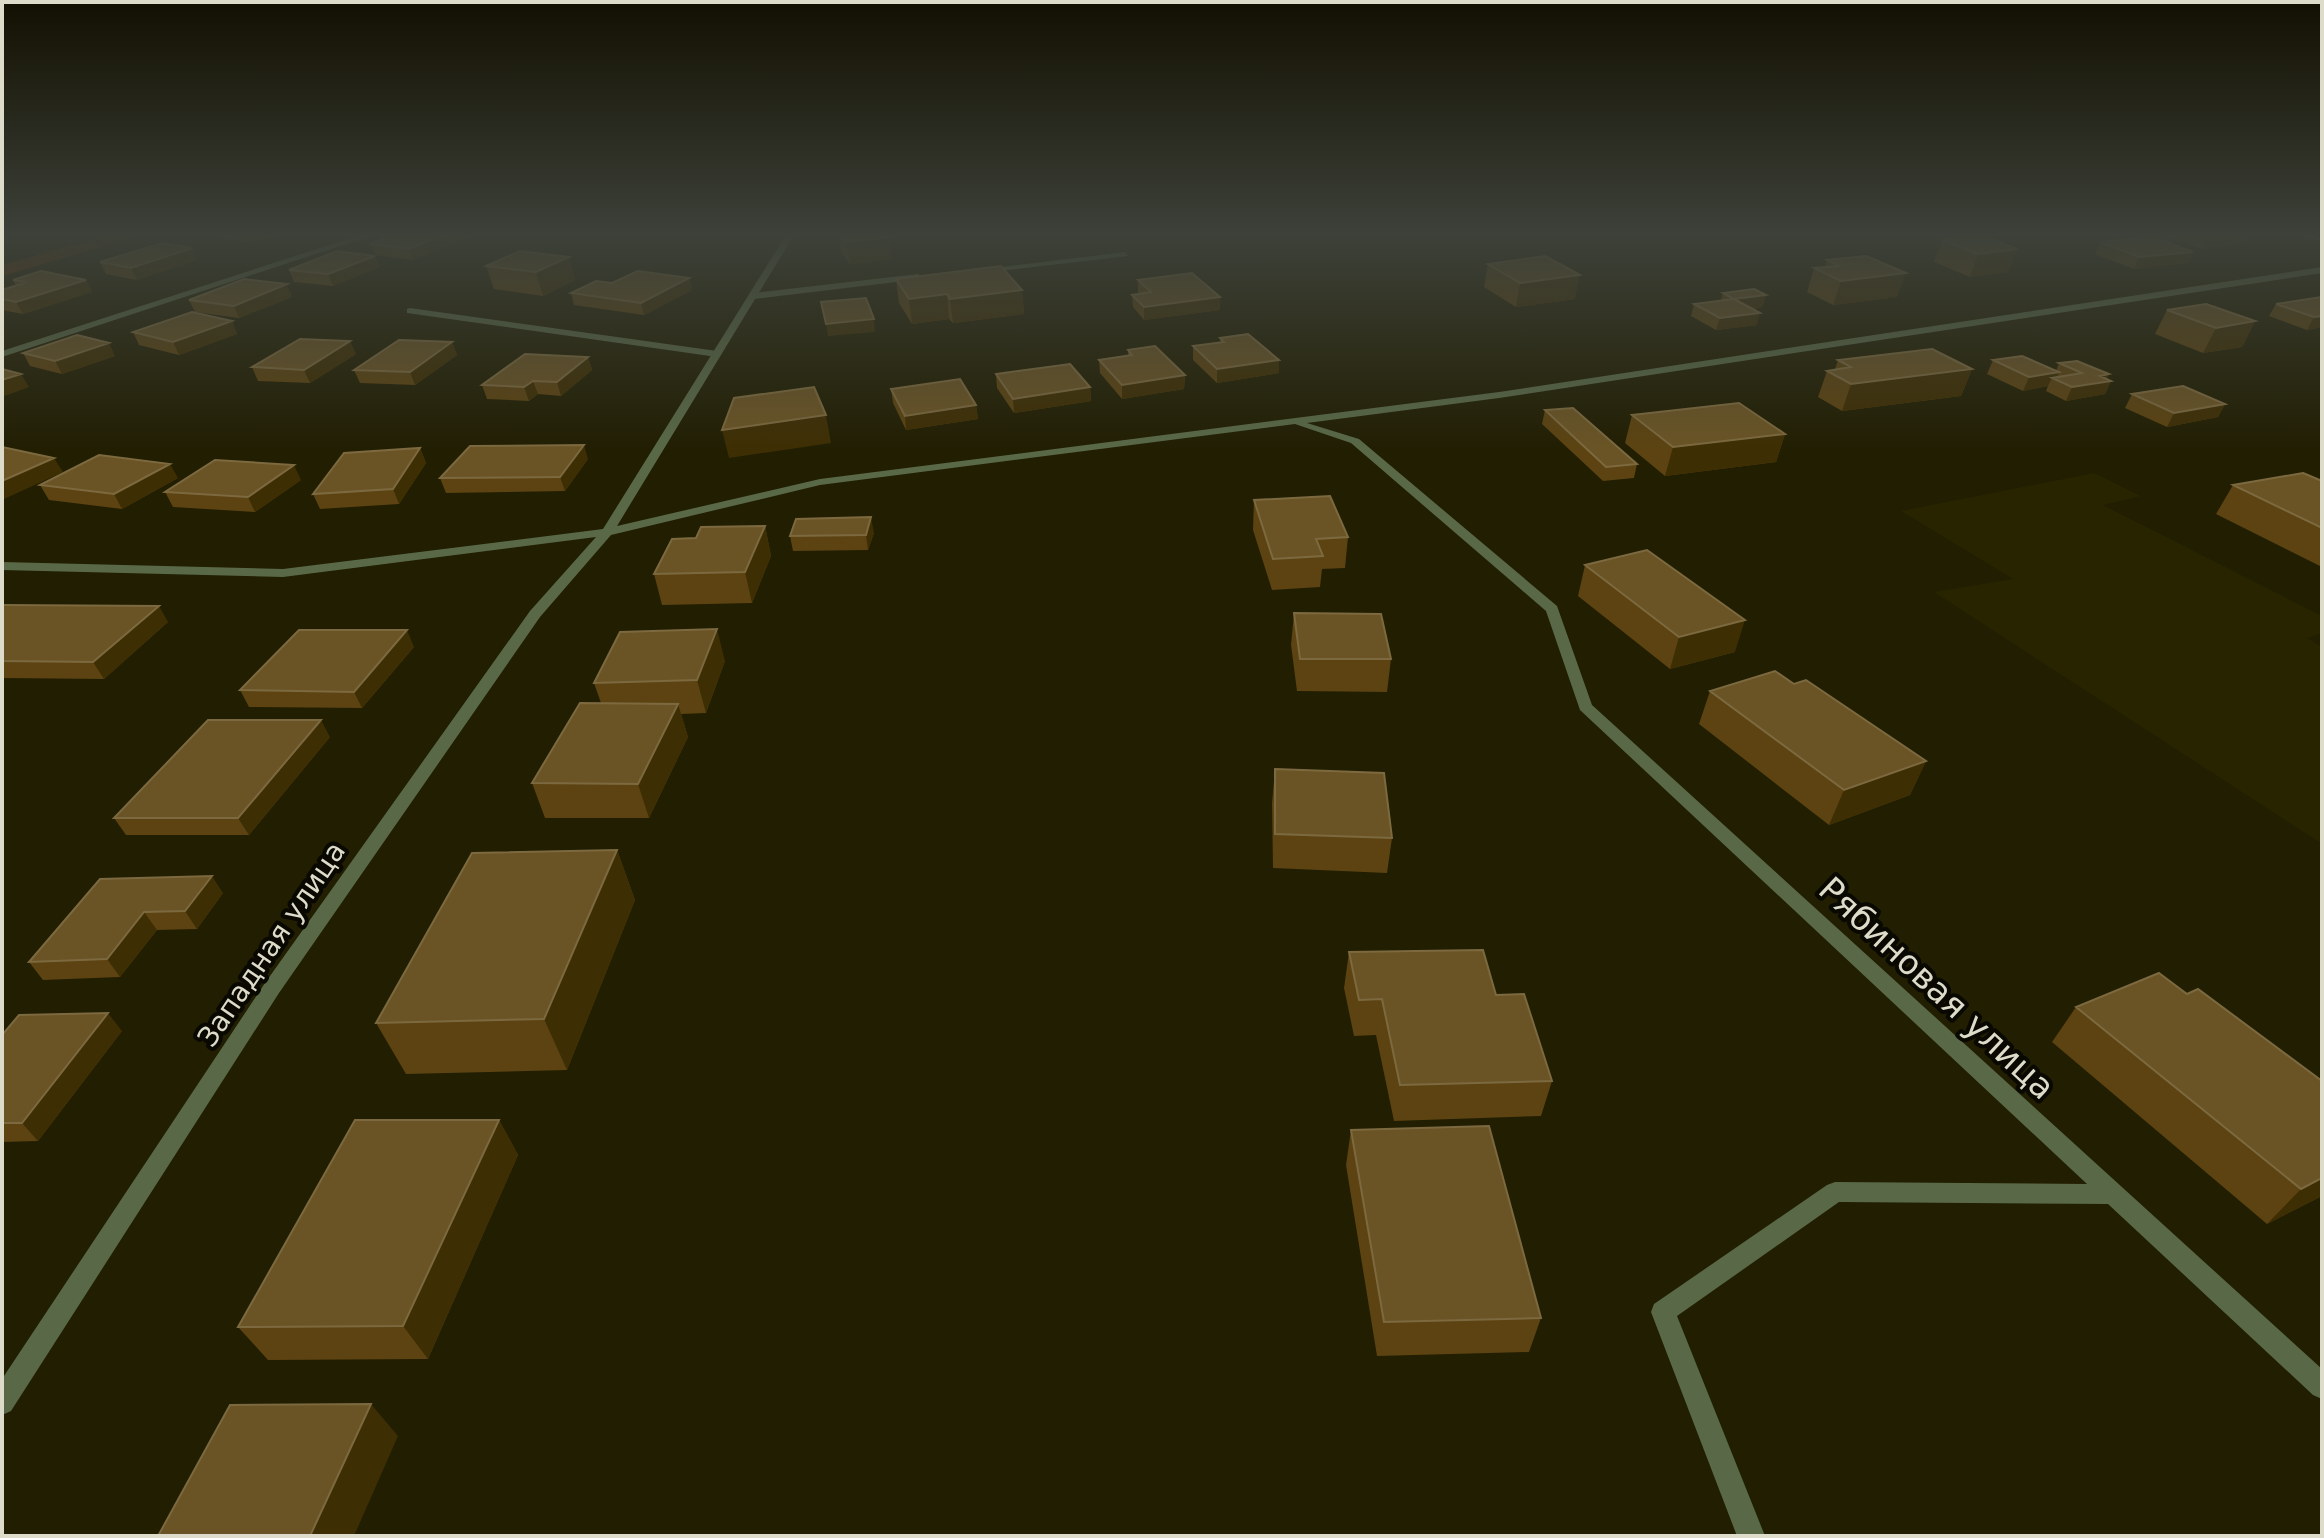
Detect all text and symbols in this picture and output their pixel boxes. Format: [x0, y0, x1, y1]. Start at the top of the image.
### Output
street label: Западная улица [191, 836, 352, 1053]
street label: Рябиновая улица [1811, 869, 2063, 1107]

